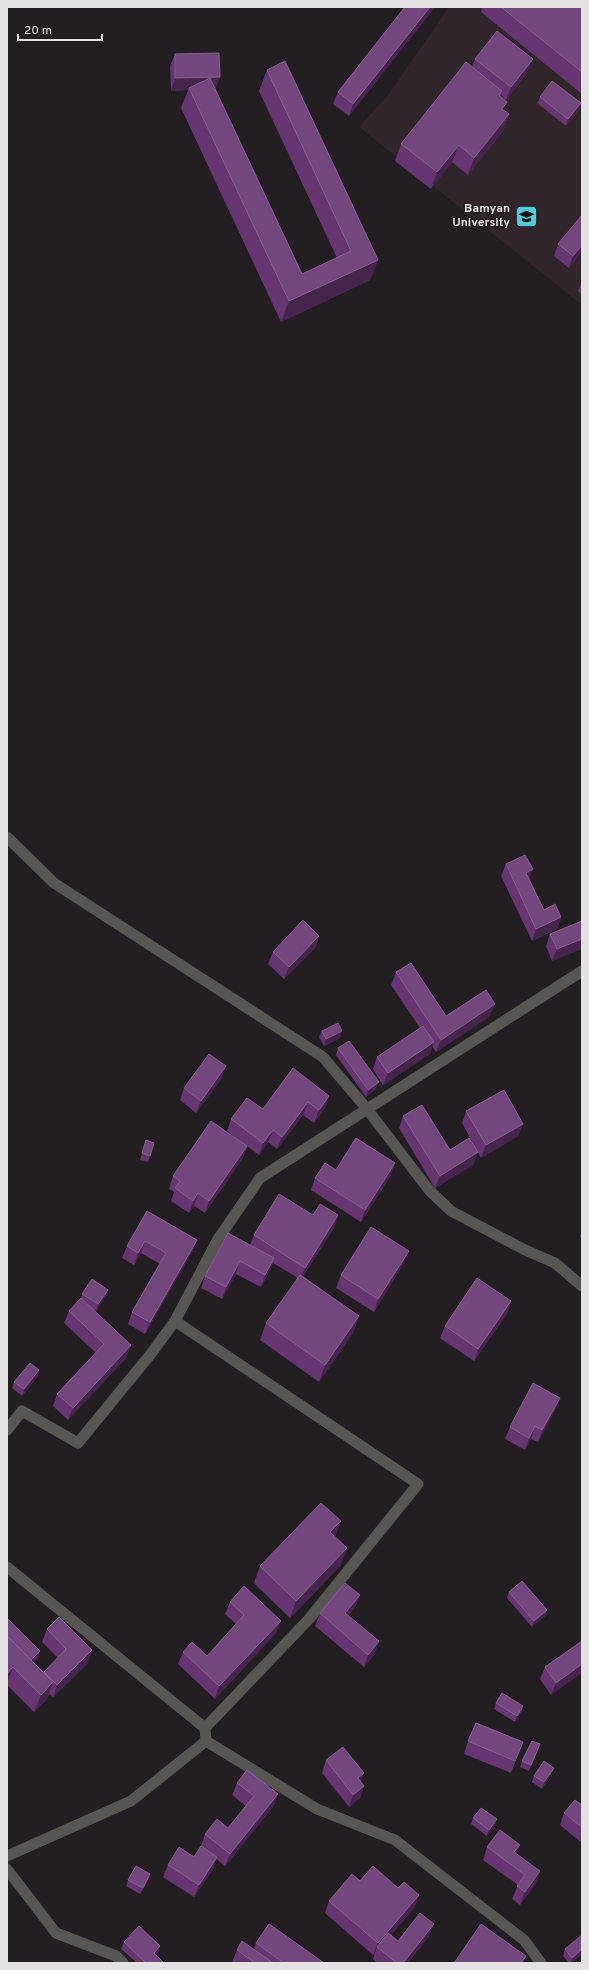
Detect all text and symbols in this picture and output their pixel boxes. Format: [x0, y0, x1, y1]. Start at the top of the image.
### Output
scale bar [18, 16, 102, 42]
text: 20 m [24, 23, 52, 39]
place label: Bamyan University [452, 201, 510, 231]
school or university icon: Bamyan University [513, 203, 539, 229]

